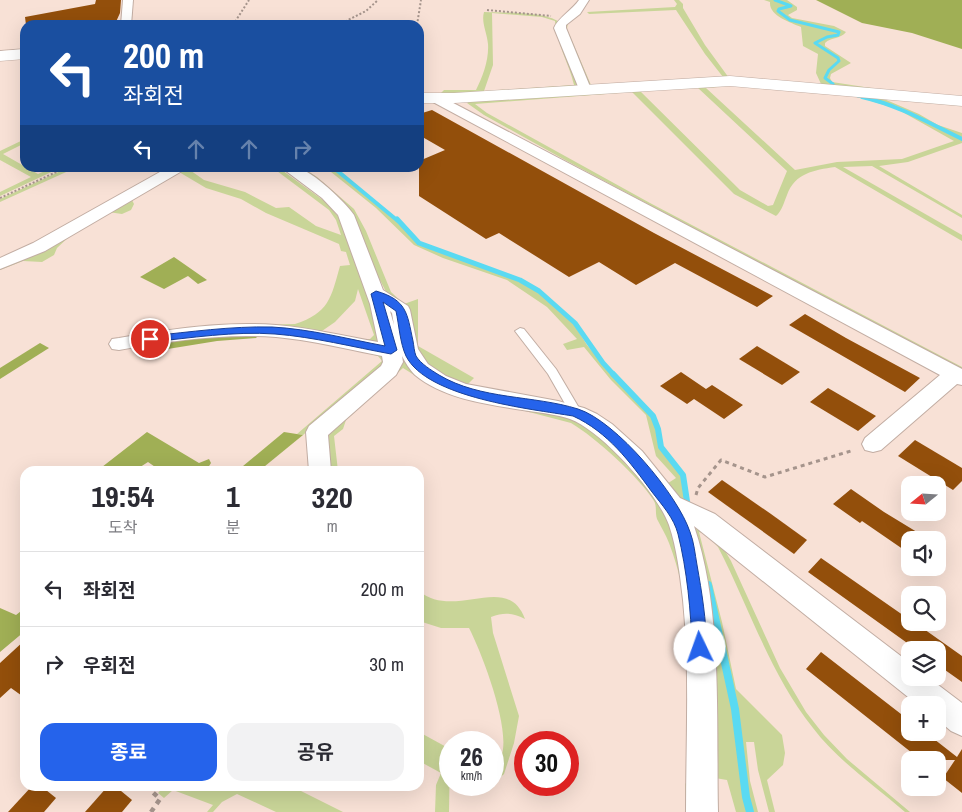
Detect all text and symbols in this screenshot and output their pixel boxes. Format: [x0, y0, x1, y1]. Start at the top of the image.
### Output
text: 200 m [123, 32, 204, 79]
icon: left [40, 40, 105, 105]
text: 좌회전 [123, 80, 184, 110]
icon: left [129, 135, 157, 163]
icon: ahead [182, 135, 210, 163]
icon: ahead [235, 135, 263, 163]
icon: right [288, 135, 316, 163]
pin [129, 318, 171, 360]
icon: arrive [136, 325, 164, 353]
text: 19:54 [91, 476, 154, 516]
text: 1 [226, 476, 240, 516]
north arrow [901, 476, 946, 521]
map controls [901, 476, 946, 796]
text: 320 [312, 477, 353, 517]
text: m [327, 515, 338, 537]
text: 도착 [108, 516, 138, 538]
text: 분 [226, 516, 240, 538]
button: sound [901, 531, 946, 576]
icon: left [40, 575, 68, 603]
text: 200 m [361, 576, 404, 602]
text: 좌회전 [83, 577, 135, 603]
button: search [901, 586, 946, 631]
position arrow [673, 621, 725, 673]
button: layers [901, 641, 946, 686]
icon: right [40, 650, 68, 678]
text: 30 m [369, 651, 404, 677]
text: 우회전 [83, 652, 135, 678]
button: + [901, 696, 946, 741]
button: 종료 [40, 723, 217, 781]
button: 공유 [227, 723, 404, 781]
speed limit sign: 30 [514, 731, 579, 796]
text: 26 [460, 740, 483, 774]
button: − [901, 751, 946, 796]
text: km/h [461, 768, 482, 784]

